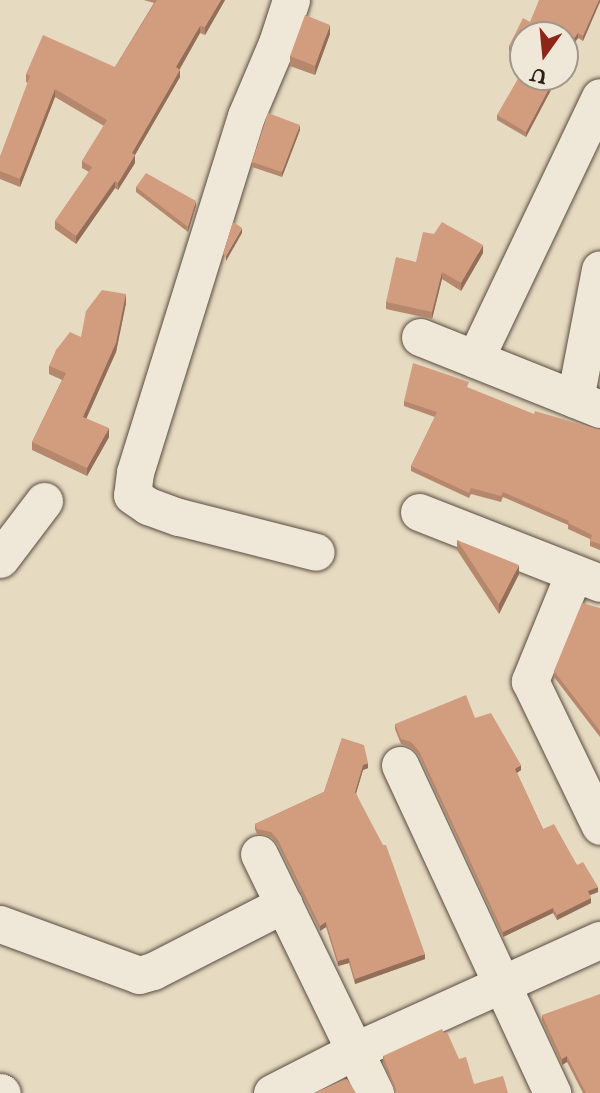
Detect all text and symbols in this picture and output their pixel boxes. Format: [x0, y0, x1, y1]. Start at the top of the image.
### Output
north arrow [509, 21, 579, 91]
text: U [528, 61, 550, 88]

